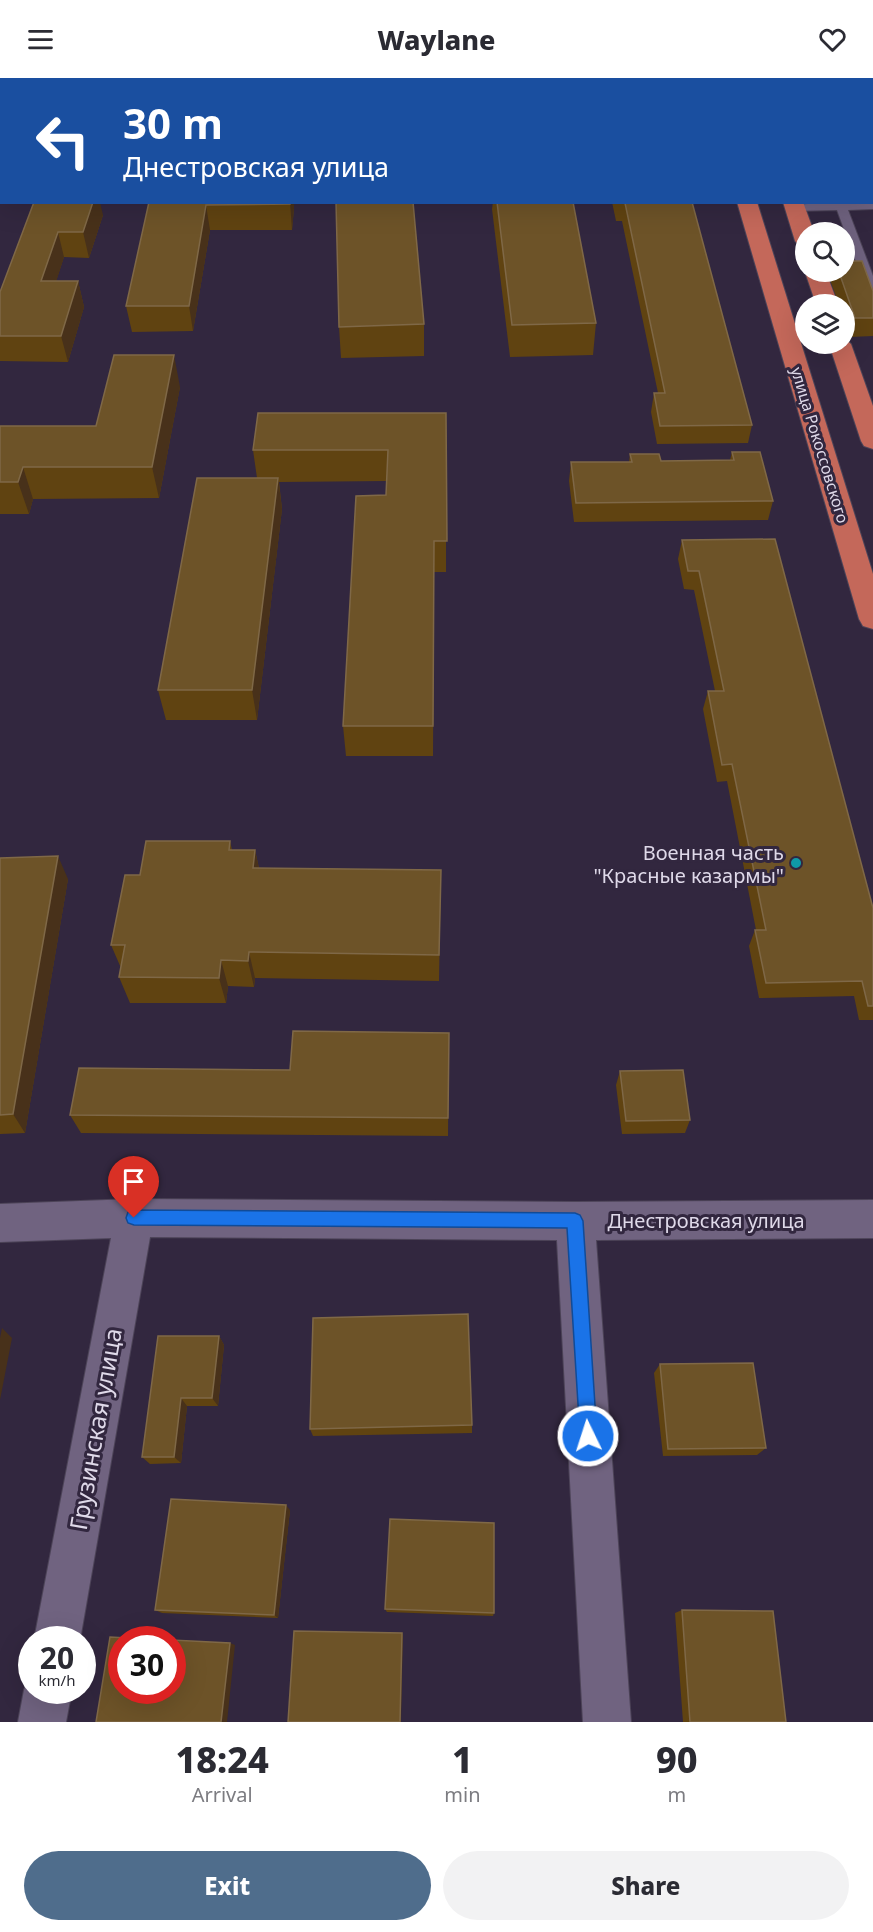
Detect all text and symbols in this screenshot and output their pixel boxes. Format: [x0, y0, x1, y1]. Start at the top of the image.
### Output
text: Waylane [378, 21, 495, 58]
icon: menu [24, 23, 57, 56]
icon: heart [816, 23, 849, 56]
text: 30 m [123, 94, 223, 151]
icon: left [24, 102, 102, 180]
text: Днестровская улица [123, 148, 389, 185]
map controls [795, 222, 855, 354]
button: search [795, 222, 855, 282]
button: layers [795, 294, 855, 354]
street label: улица Рокоссовского [786, 364, 854, 526]
place label: Военная часть "Красные казармы" [593, 839, 784, 889]
marker: Военная часть "Красные казармы" [789, 856, 803, 870]
pin [108, 1156, 159, 1218]
icon: arrive [117, 1165, 150, 1198]
street label: Днестровская улица [608, 1207, 805, 1234]
street label: Грузинская улица [61, 1325, 129, 1533]
position arrow [556, 1404, 620, 1468]
speed limit sign: 30 [108, 1626, 186, 1704]
text: 20 [40, 1637, 74, 1678]
text: km/h [39, 1670, 75, 1690]
text: 18:24 [175, 1735, 269, 1784]
text: 1 [452, 1735, 473, 1784]
text: 90 [656, 1735, 698, 1784]
text: Arrival [192, 1781, 253, 1808]
text: min [444, 1781, 481, 1808]
text: m [667, 1781, 686, 1808]
button: Exit [24, 1851, 431, 1920]
button: Share [443, 1851, 849, 1920]

